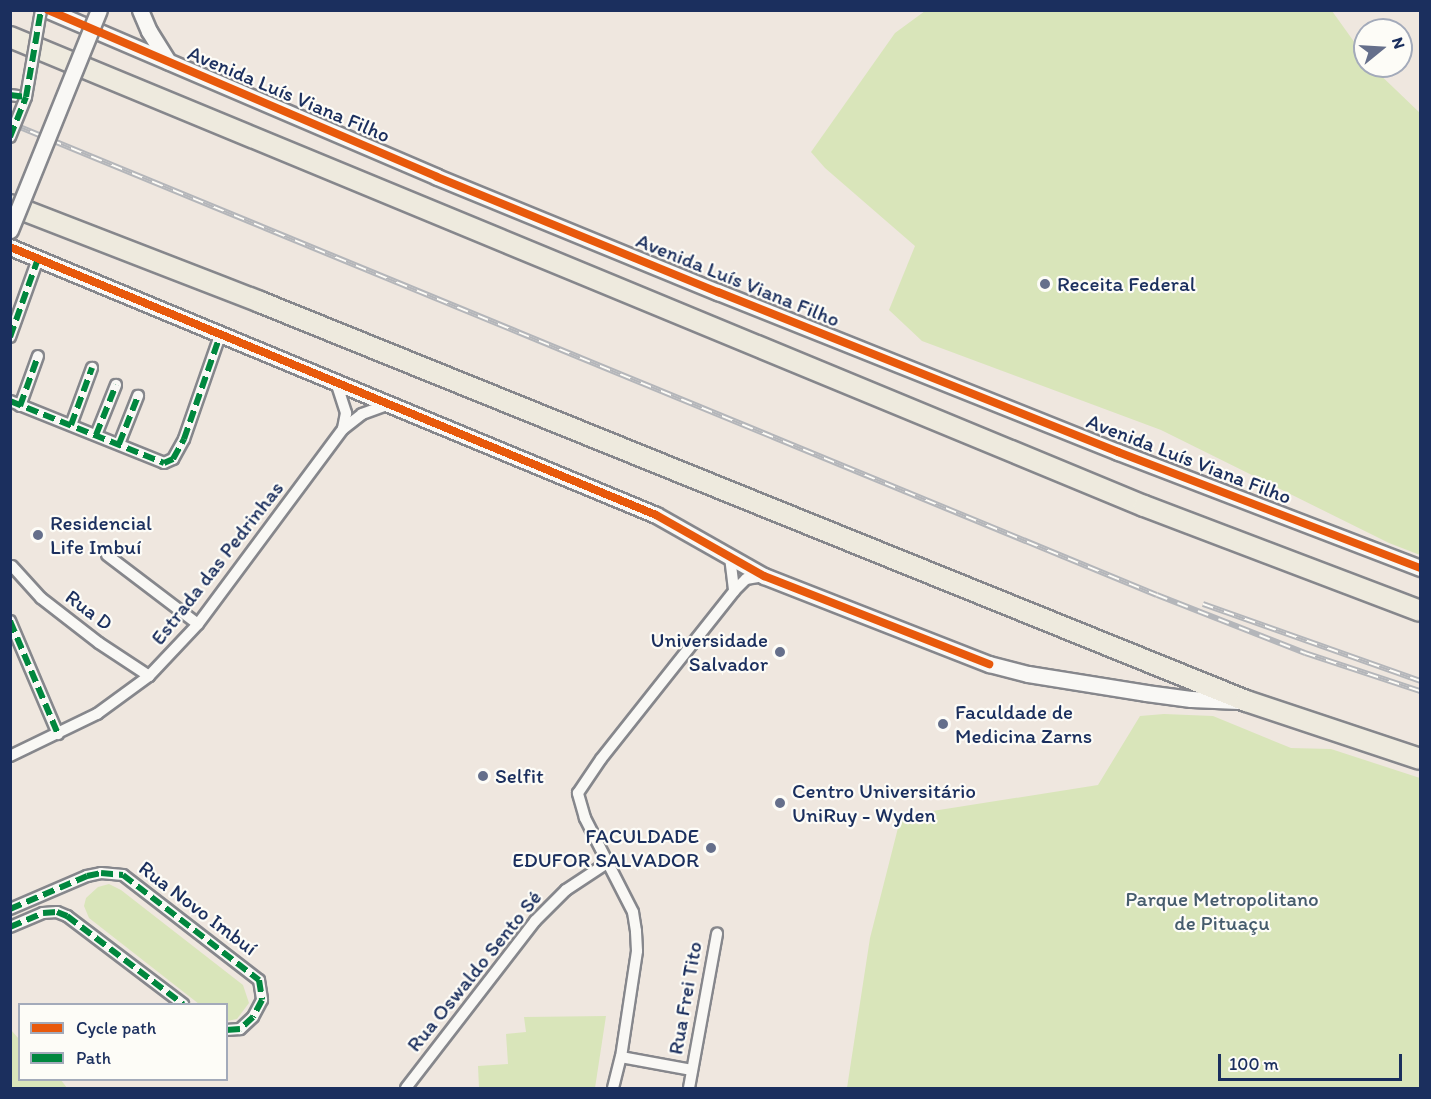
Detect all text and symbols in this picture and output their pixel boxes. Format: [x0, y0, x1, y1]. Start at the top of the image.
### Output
north arrow [1353, 18, 1413, 78]
text: N [1388, 35, 1409, 51]
street label: Avenida Luís Viana Filho [184, 40, 394, 148]
street label: Avenida Luís Viana Filho [633, 228, 843, 332]
place label: Receita Federal [1057, 271, 1195, 297]
marker: Receita Federal [1038, 277, 1052, 291]
street label: Avenida Luís Viana Filho [1083, 408, 1295, 510]
street label: Estrada das Pedrinhas [145, 476, 289, 650]
place label: Residencial Life Imbuí [50, 510, 152, 560]
marker: Residencial Life Imbuí [31, 528, 45, 542]
street label: Rua D [60, 584, 118, 636]
place label: Universidade Salvador [651, 627, 768, 677]
marker: Universidade Salvador [773, 645, 787, 659]
place label: Faculdade de Medicina Zarns [955, 699, 1093, 749]
marker: Faculdade de Medicina Zarns [936, 717, 950, 731]
place label: Selfit [495, 763, 544, 789]
marker: Selfit [476, 769, 490, 783]
place label: Centro Universitário UniRuy - Wyden [792, 778, 976, 828]
marker: Centro Universitário UniRuy - Wyden [773, 796, 787, 810]
place label: FACULDADE EDUFOR SALVADOR [512, 823, 699, 873]
marker: FACULDADE EDUFOR SALVADOR [704, 841, 718, 855]
street label: Rua Novo Imbuí [133, 855, 263, 961]
street label: Rua Oswaldo Sento Sé [401, 885, 547, 1057]
park label: Parque Metropolitano de Pituaçu [1125, 886, 1319, 936]
street label: Rua Frei Tito [663, 940, 707, 1056]
legend [18, 1003, 228, 1081]
text: Cycle path [76, 1017, 156, 1039]
scale bar [1221, 1042, 1406, 1080]
text: Path [76, 1047, 111, 1069]
text: 100 m [1229, 1053, 1279, 1075]

